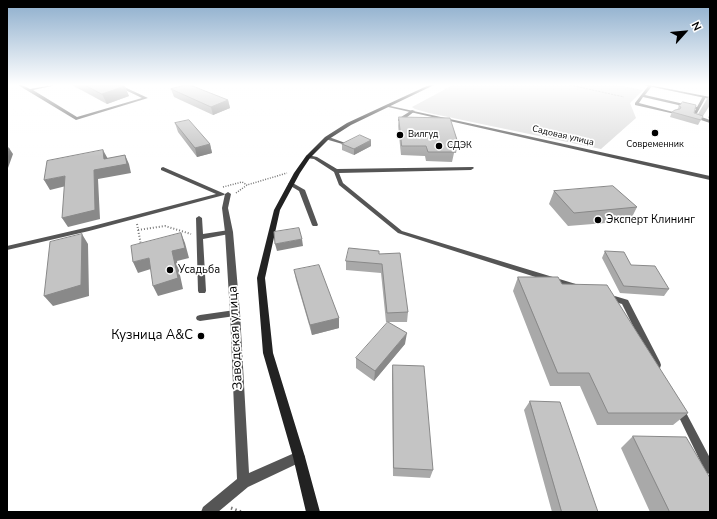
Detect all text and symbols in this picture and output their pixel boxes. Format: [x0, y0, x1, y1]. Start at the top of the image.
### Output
north arrow [665, 12, 705, 52]
text: N [688, 19, 705, 33]
street label: Садовая улица [531, 124, 595, 148]
marker: Современник [650, 128, 660, 138]
marker: Вилгуд [395, 130, 405, 140]
place label: Вилгуд [408, 130, 438, 140]
place label: Современник [626, 140, 684, 150]
marker: СДЭК [434, 141, 444, 151]
place label: СДЭК [447, 141, 472, 151]
place label: Эксперт Клининг [606, 213, 695, 227]
marker: Эксперт Клининг [593, 215, 603, 225]
place label: Усадьба [178, 263, 220, 277]
marker: Усадьба [165, 265, 175, 275]
street label: Заводская улица [225, 286, 247, 390]
place label: Кузница А&С [111, 328, 193, 344]
marker: Кузница А&С [196, 331, 206, 341]

